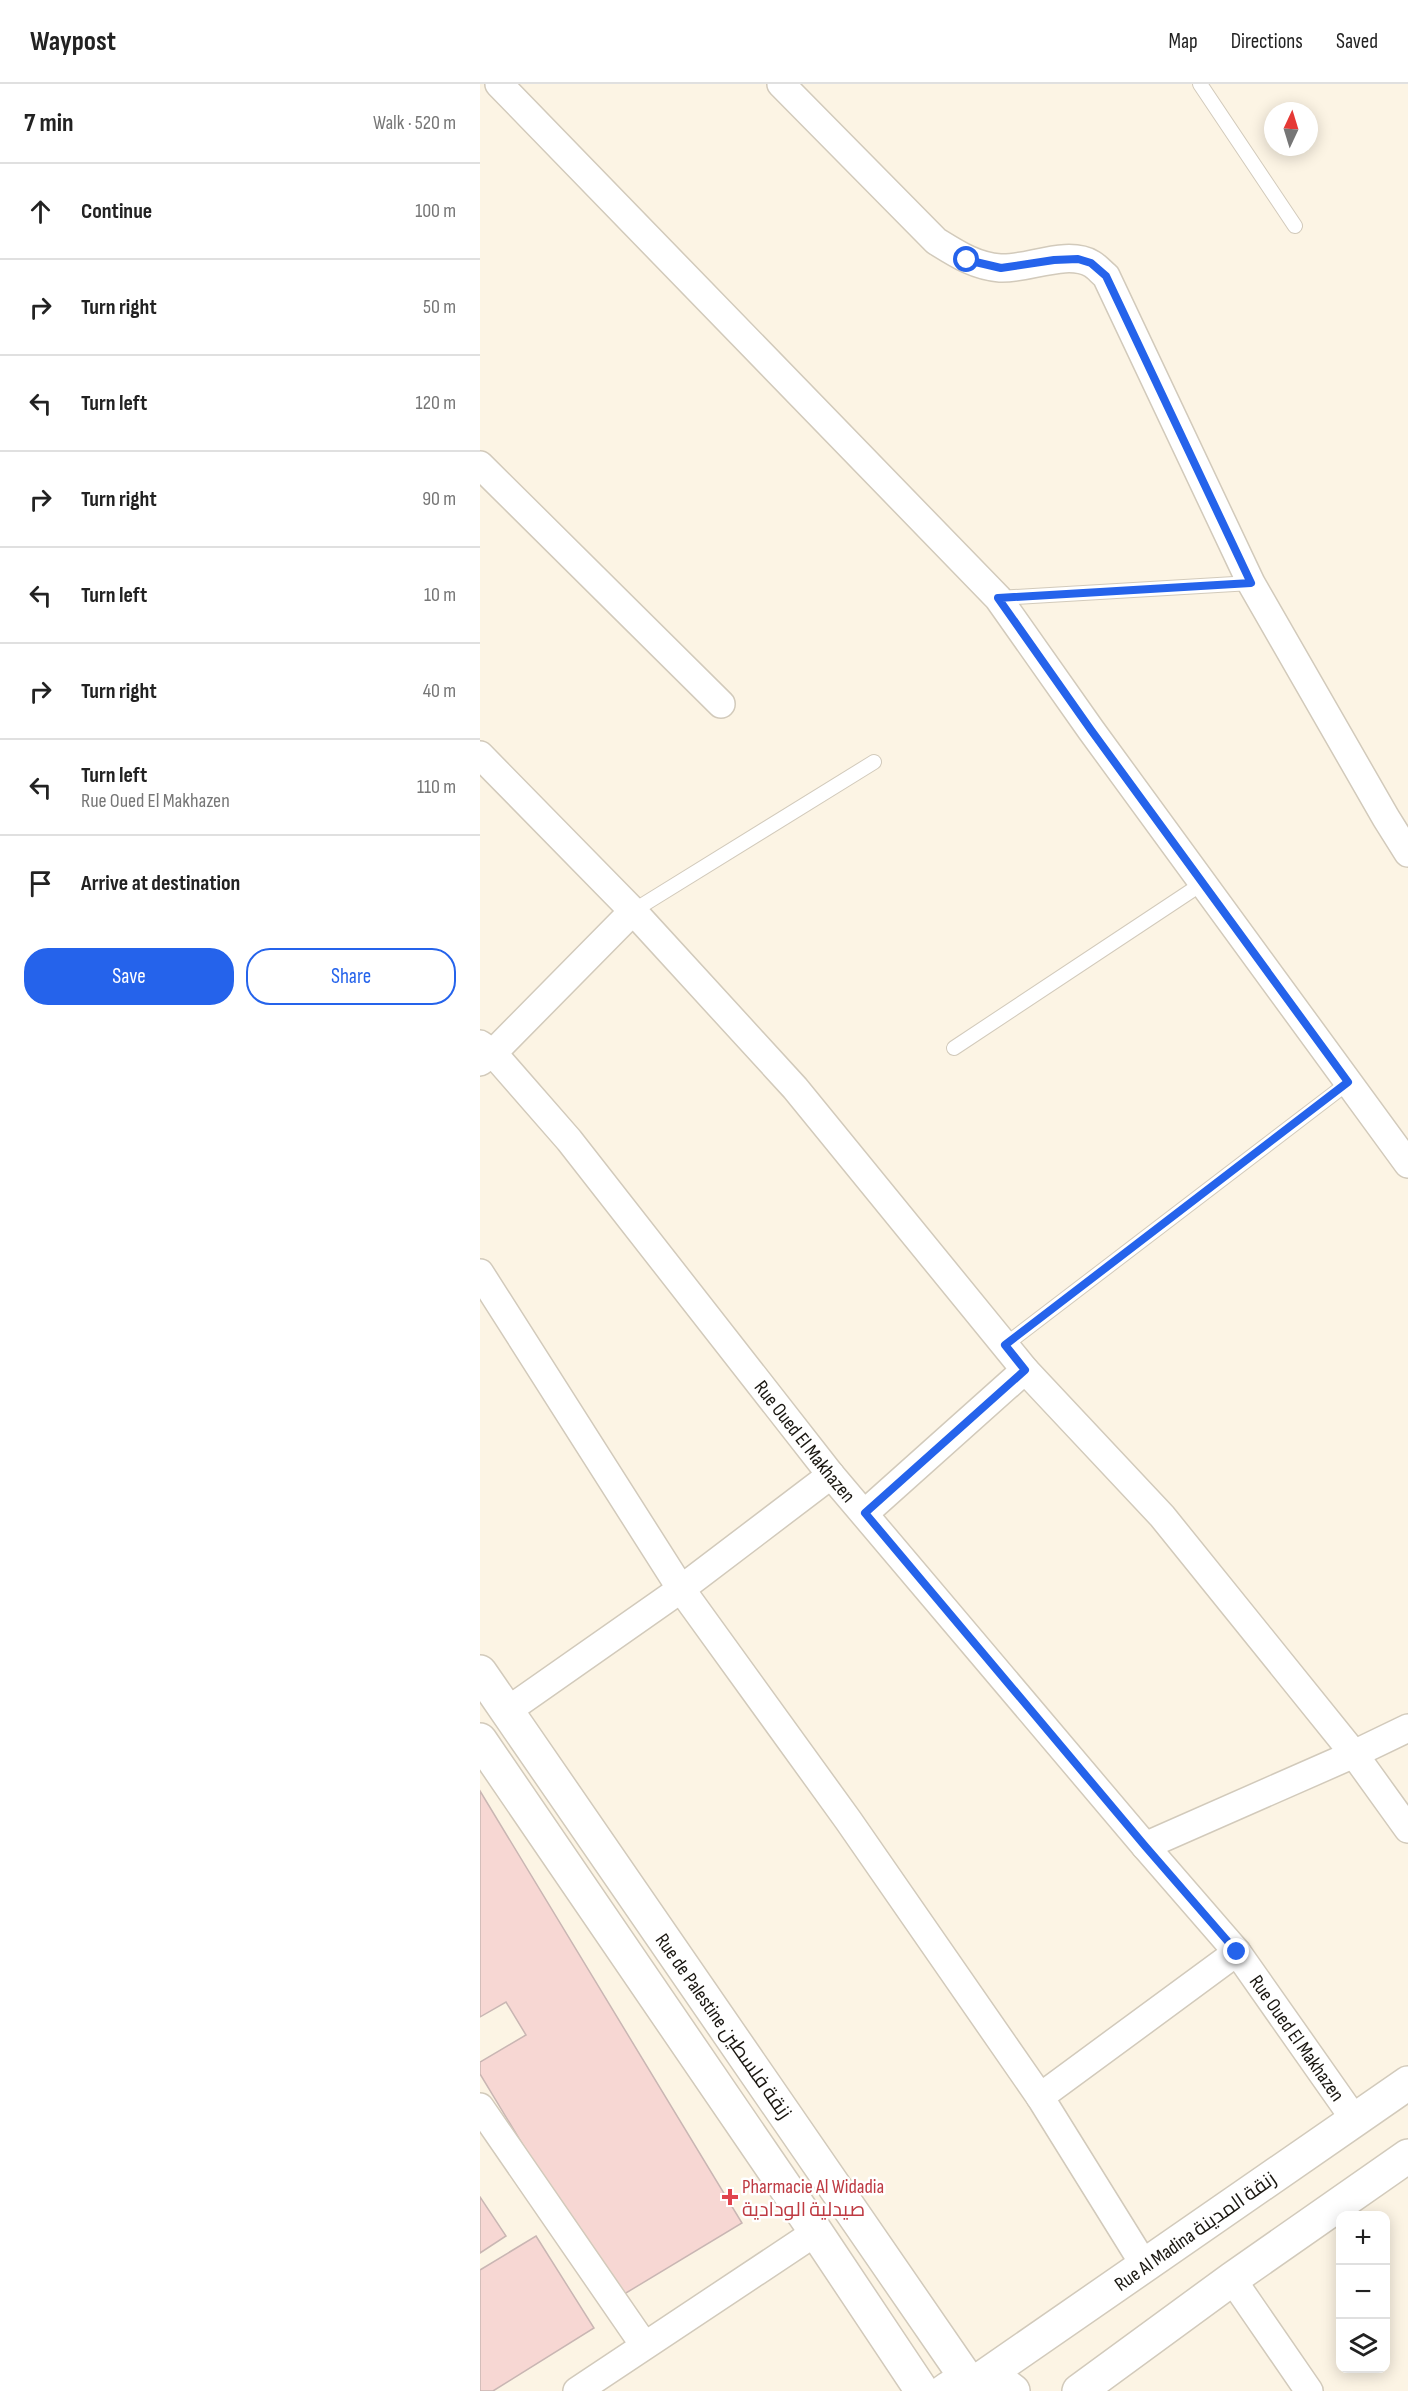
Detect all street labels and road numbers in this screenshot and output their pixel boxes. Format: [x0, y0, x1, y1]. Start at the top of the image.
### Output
street label: Rue Oued El Makhazen [749, 1376, 860, 1508]
street label: Rue de Palestine زنقة فلسطين [650, 1929, 796, 2124]
street label: Rue Oued El Makhazen [1244, 1971, 1349, 2106]
street label: Rue Al Madina زنقة المدينة [1110, 2167, 1281, 2297]

